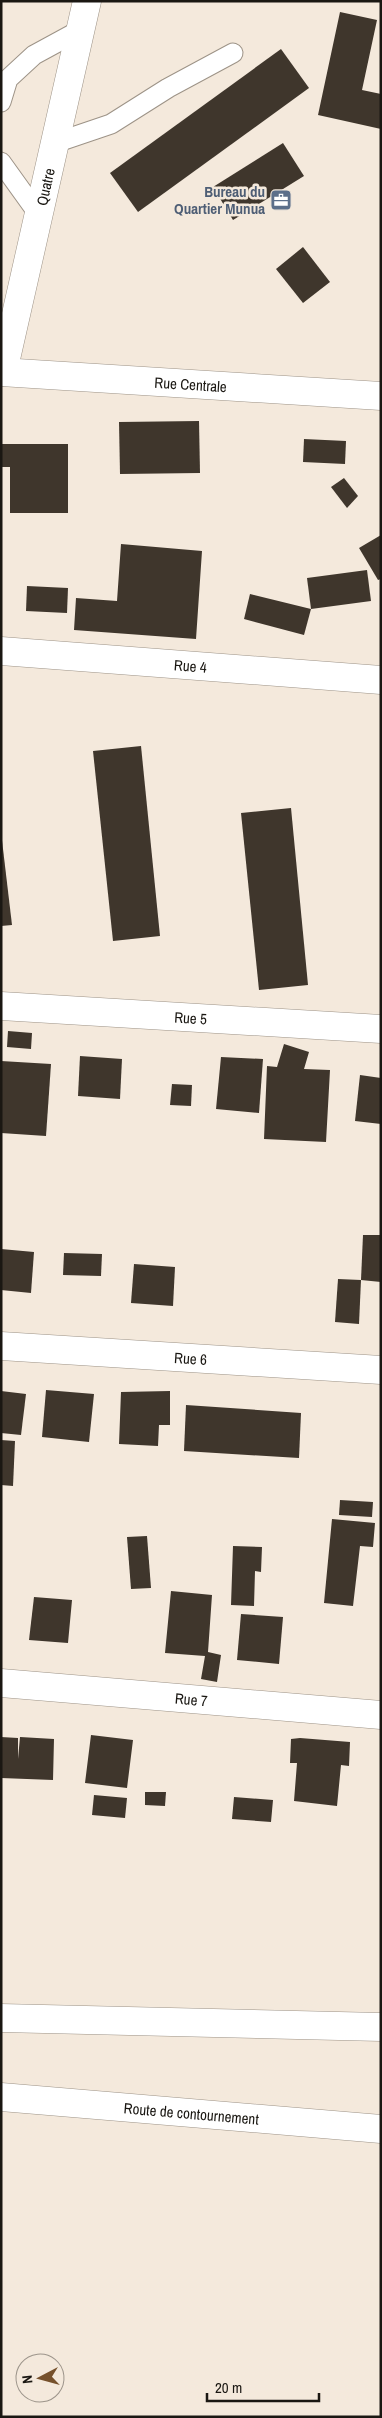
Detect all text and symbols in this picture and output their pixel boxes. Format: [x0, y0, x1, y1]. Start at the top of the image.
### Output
street label: Quatre [31, 166, 59, 207]
place label: Bureau du Quartier Munua [174, 181, 265, 219]
office icon: Bureau du Quartier Munua [269, 188, 293, 212]
street label: Rue Centrale [154, 371, 228, 397]
street label: Rue 4 [173, 654, 208, 677]
street label: Rue 5 [174, 1006, 208, 1029]
street label: Rue 6 [174, 1346, 208, 1370]
street label: Rue 7 [174, 1687, 209, 1711]
street label: Route de contournement [123, 2097, 260, 2129]
north arrow [15, 2353, 65, 2403]
scale bar [207, 2370, 320, 2402]
text: N [18, 2374, 36, 2384]
text: 20 m [215, 2377, 242, 2398]

